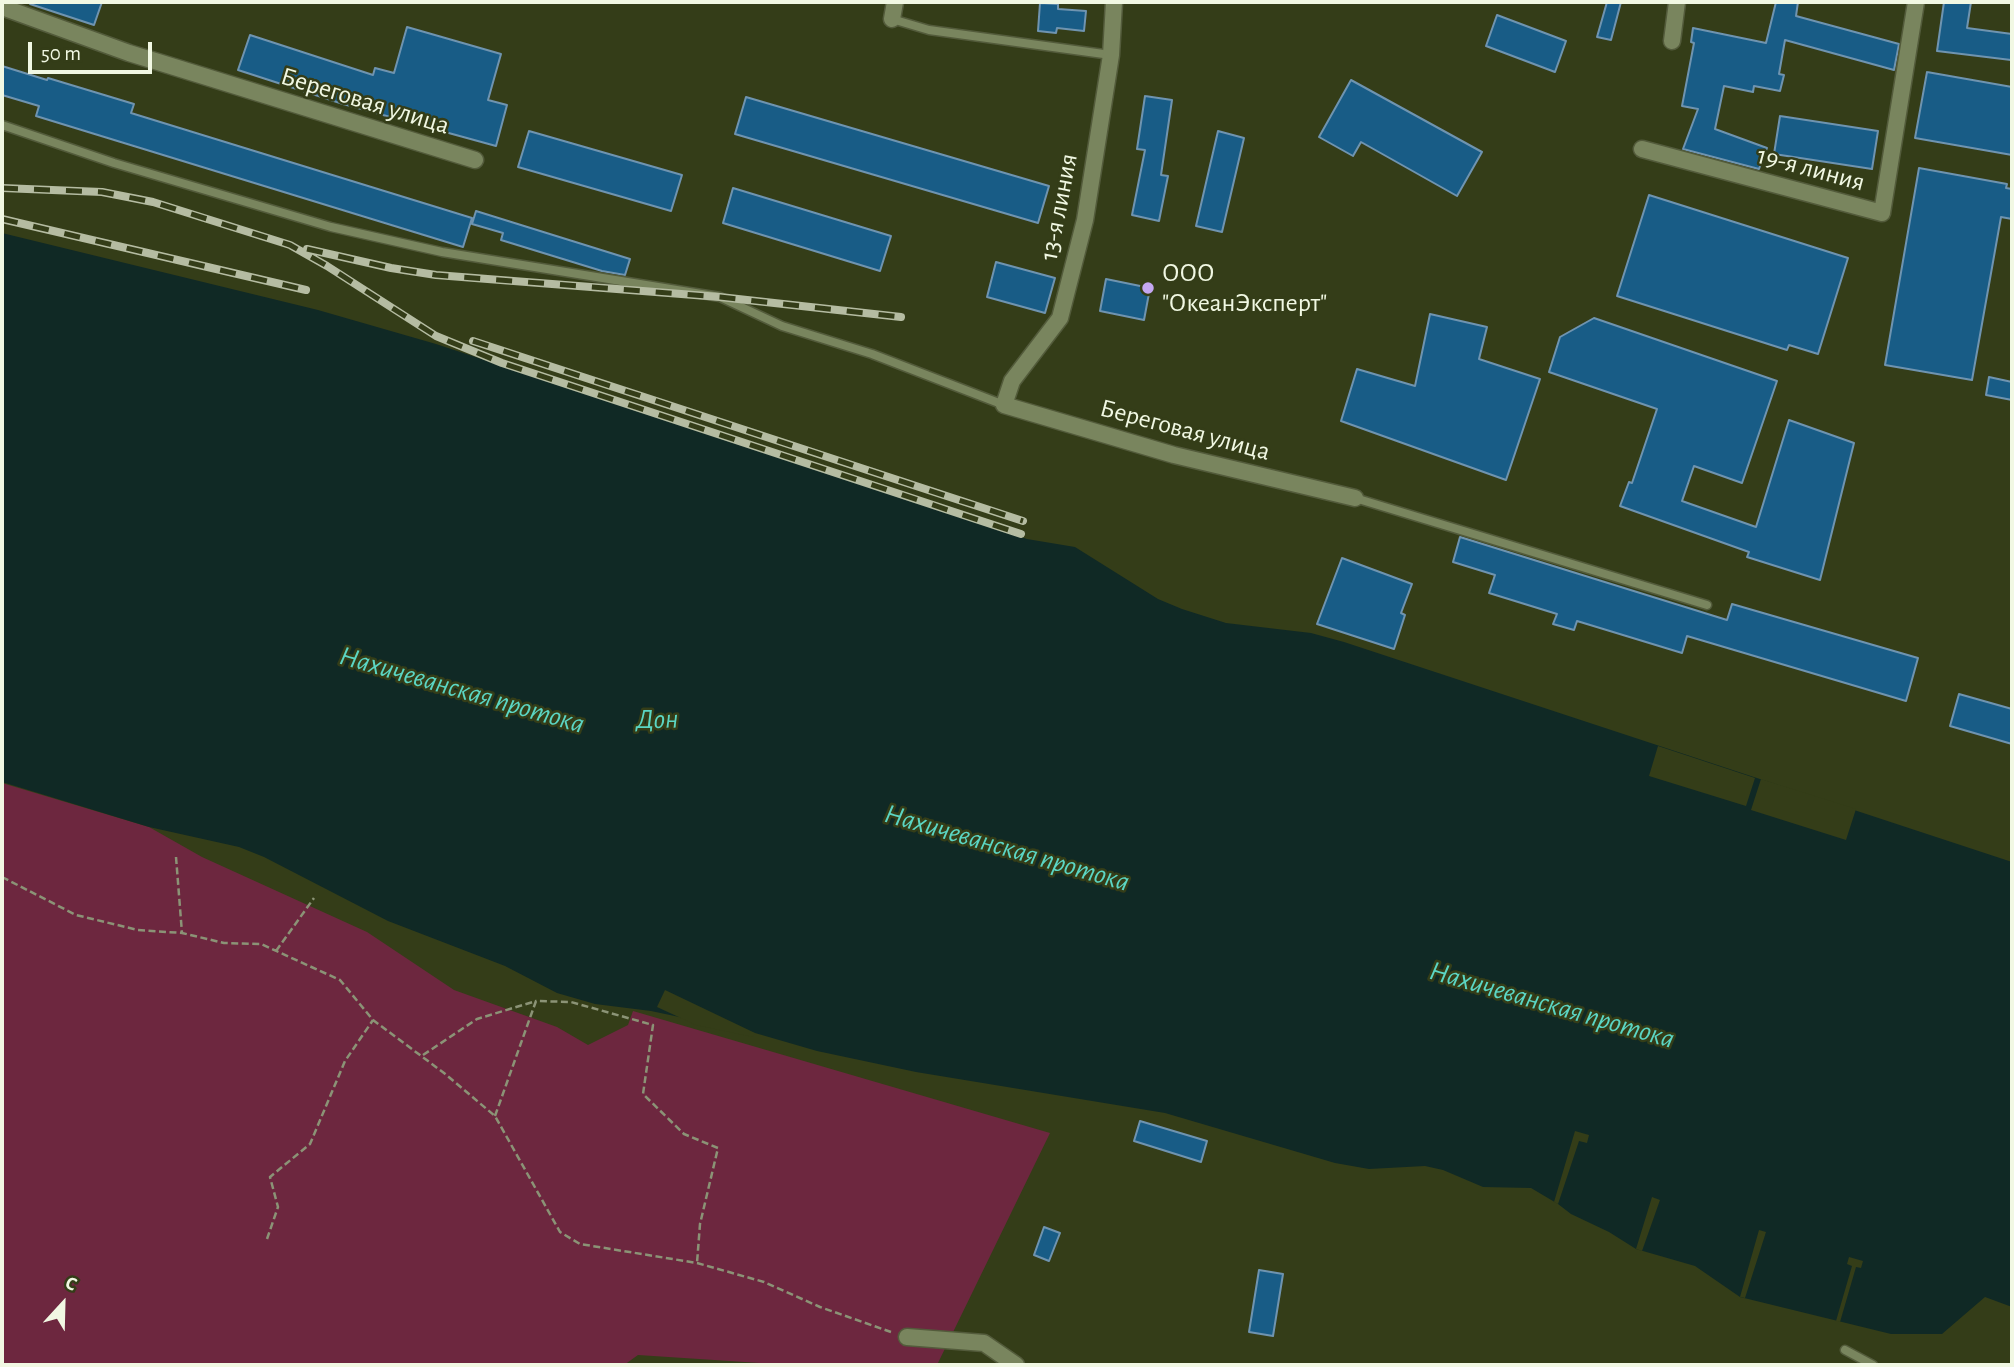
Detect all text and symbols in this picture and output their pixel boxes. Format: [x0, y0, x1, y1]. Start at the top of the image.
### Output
scale bar [32, 28, 156, 72]
text: 50 m [41, 43, 81, 64]
street label: Береговая улица [277, 61, 453, 141]
street label: 19-я линия [1754, 140, 1868, 198]
street label: 13-я линия [1033, 151, 1085, 263]
place label: ООО "ОкеанЭксперт" [1162, 257, 1327, 318]
marker: ООО "ОкеанЭксперт" [1140, 280, 1156, 296]
street label: Береговая улица [1097, 392, 1273, 468]
water label: Нахичеванская протока [336, 639, 588, 741]
water label: Дон [636, 703, 678, 737]
water label: Нахичеванская протока [881, 797, 1133, 899]
water label: Нахичеванская протока [1426, 954, 1678, 1056]
north arrow [28, 1269, 98, 1339]
text: С [63, 1273, 79, 1295]

